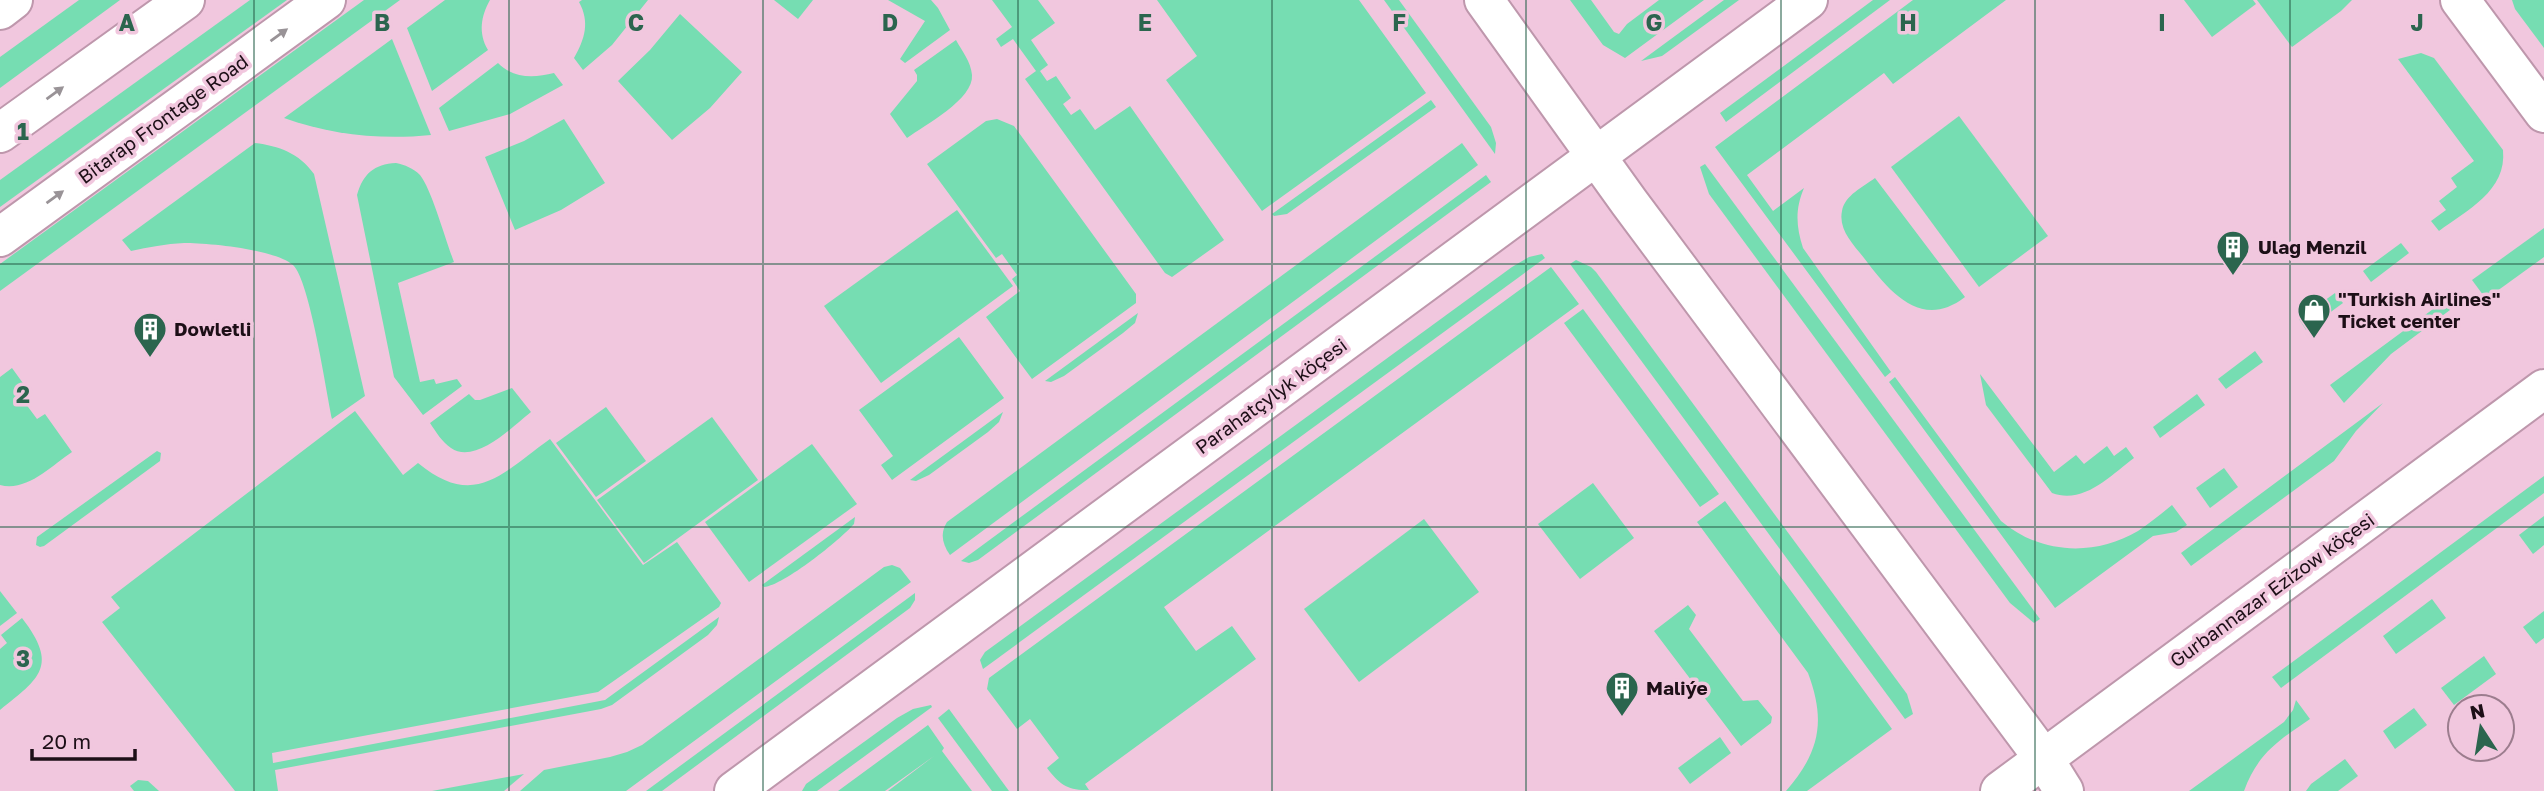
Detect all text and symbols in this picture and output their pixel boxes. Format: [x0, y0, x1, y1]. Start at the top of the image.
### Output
text: A [119, 8, 136, 36]
text: B [374, 8, 390, 36]
text: C [628, 8, 644, 36]
text: D [882, 8, 898, 36]
text: E [1138, 8, 1152, 36]
text: F [1392, 8, 1406, 36]
text: G [1646, 8, 1662, 36]
text: H [1899, 8, 1917, 36]
text: I [2158, 8, 2166, 36]
text: J [2410, 8, 2424, 36]
one-way arrow [270, 28, 288, 42]
street label: Bitarap Frontage Road [73, 49, 252, 188]
one-way arrow [46, 87, 64, 101]
text: 1 [17, 117, 29, 145]
one-way arrow [46, 190, 64, 204]
building icon: Ulag Menzil [2214, 228, 2252, 277]
place label: Ulag Menzil [2258, 235, 2367, 258]
place label: "Turkish Airlines" Ticket center [2338, 287, 2500, 332]
shop icon: "Turkish Airlines" Ticket center [2295, 291, 2333, 340]
building icon: Dowletli [131, 310, 169, 359]
place label: Dowletli [174, 317, 251, 340]
street label: Parahatçylyk köçesi [1191, 333, 1351, 458]
text: 2 [16, 380, 30, 408]
street label: Gurbannazar Ezizow köçesi [2165, 508, 2378, 672]
text: 3 [16, 644, 30, 672]
building icon: Maliýe [1603, 669, 1641, 718]
place label: Maliýe [1646, 676, 1708, 699]
north arrow [2446, 693, 2516, 763]
text: N [2468, 698, 2487, 724]
scale bar [32, 718, 135, 762]
text: 20 m [42, 728, 91, 754]

